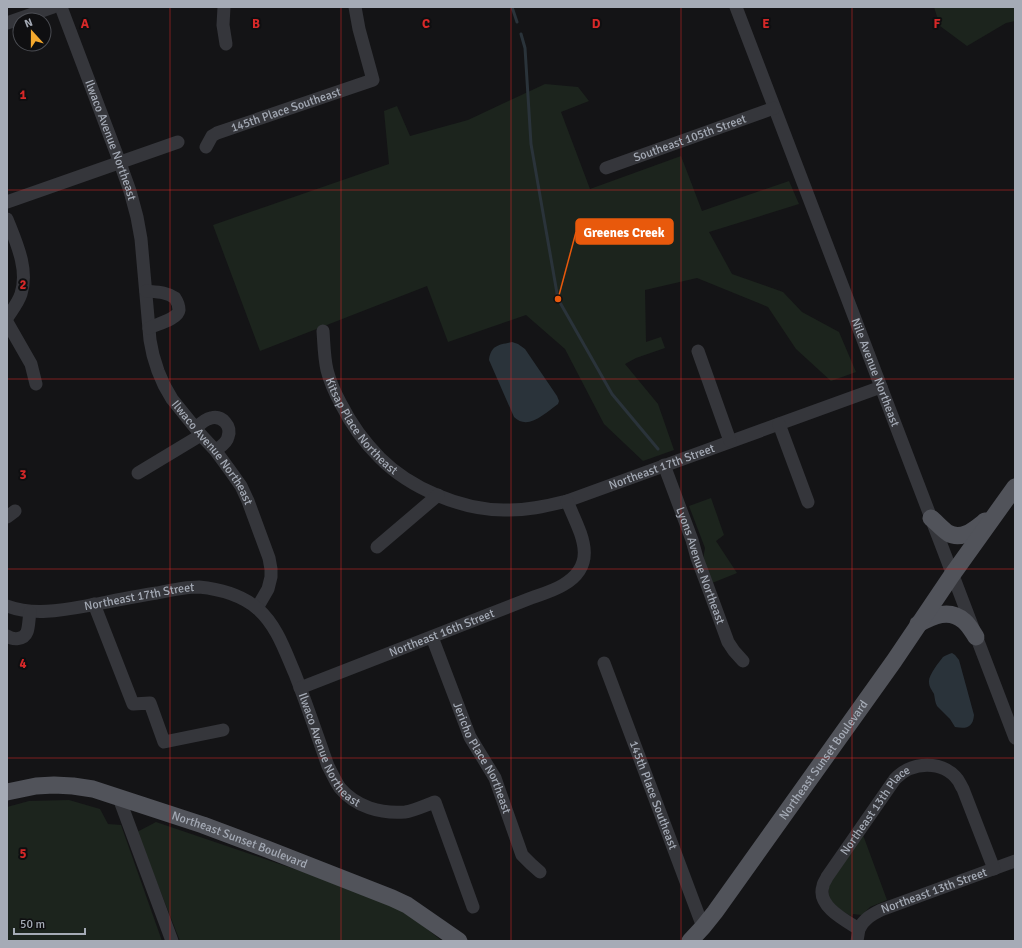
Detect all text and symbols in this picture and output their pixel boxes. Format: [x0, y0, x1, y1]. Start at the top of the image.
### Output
north arrow [12, 12, 52, 52]
text: N [23, 16, 34, 31]
text: A [81, 16, 90, 32]
text: B [252, 16, 260, 32]
text: C [422, 16, 430, 32]
text: D [592, 16, 601, 32]
text: E [762, 16, 770, 32]
text: F [934, 16, 941, 32]
street label: Ilwaco Avenue Northeast [81, 78, 139, 202]
street label: 145th Place Southeast [229, 84, 343, 136]
text: 1 [19, 87, 27, 103]
street label: Southeast 105th Street [632, 112, 748, 166]
callout: Greenes Creek [576, 219, 673, 244]
text: Greenes Creek [583, 225, 665, 241]
text: 2 [19, 277, 27, 293]
street label: Nile Avenue Northeast [847, 316, 902, 429]
street label: Kitsap Place Northeast [322, 376, 401, 478]
street label: Ilwaco Avenue Northeast [168, 397, 256, 507]
street label: Northeast 17th Street [607, 441, 717, 493]
text: 3 [19, 467, 27, 483]
street label: Lyons Avenue Northeast [672, 505, 728, 626]
street label: Northeast 17th Street [83, 580, 195, 614]
street label: Northeast 16th Street [387, 606, 497, 661]
text: 4 [19, 656, 27, 672]
street label: Ilwaco Avenue Northeast [295, 691, 363, 811]
street label: Northeast Sunset Boulevard [776, 697, 872, 823]
street label: Jericho Place Northeast [449, 700, 514, 816]
street label: 145th Place Southeast [626, 739, 680, 852]
street label: Northeast 13th Place [837, 763, 913, 858]
street label: Northeast Sunset Boulevard [170, 808, 309, 872]
text: 5 [19, 846, 27, 862]
street label: Northeast 13th Street [879, 865, 989, 917]
scale bar [14, 910, 85, 936]
text: 50 m [20, 917, 45, 932]

